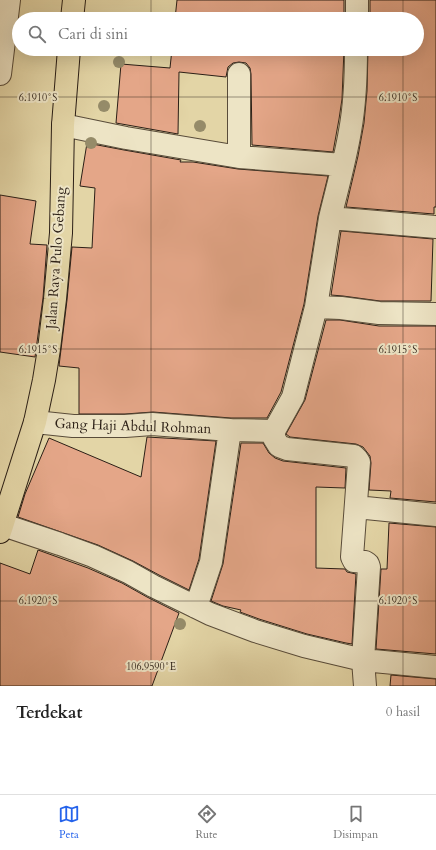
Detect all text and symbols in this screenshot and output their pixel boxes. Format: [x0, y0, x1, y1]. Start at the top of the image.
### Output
search box [12, 12, 424, 56]
icon: search [26, 23, 48, 45]
text: Cari di sini [58, 24, 128, 44]
text: 6.1910°S [19, 91, 57, 105]
text: 6.1910°S [379, 91, 417, 105]
street label: Jalan Raya Pulo Gebang [41, 186, 70, 332]
text: 6.1915°S [19, 343, 57, 357]
text: 6.1915°S [379, 343, 417, 357]
street label: Gang Haji Abdul Rohman [54, 414, 212, 438]
text: 6.1920°S [19, 594, 57, 608]
text: 6.1920°S [379, 594, 417, 608]
text: 106.9590°E [126, 660, 176, 674]
text: Terdekat [16, 701, 82, 724]
text: 0 hasil [386, 703, 420, 721]
tab: Peta [58, 803, 80, 842]
tab: Rute [195, 803, 218, 842]
tab: Disimpan [333, 803, 378, 842]

